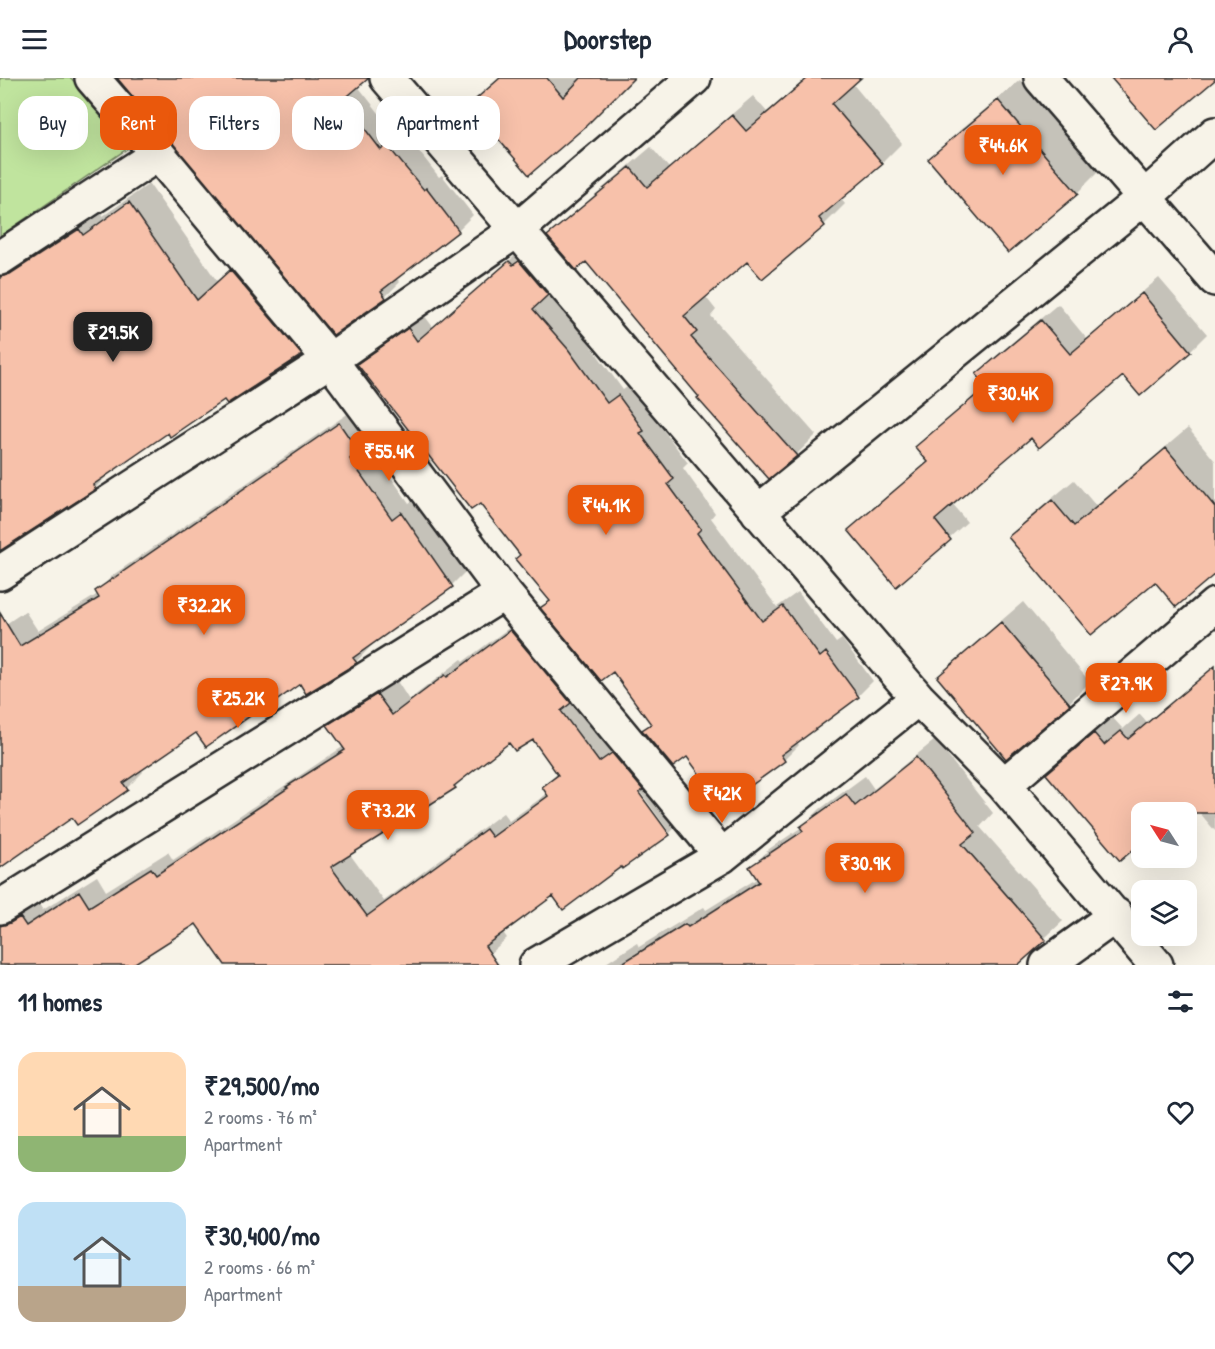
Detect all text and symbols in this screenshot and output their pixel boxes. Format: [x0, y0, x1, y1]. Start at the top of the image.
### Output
text: Doorstep [564, 21, 651, 57]
icon: menu [18, 23, 51, 56]
icon: person [1164, 23, 1197, 56]
chip: Buy [18, 96, 88, 150]
chip: Rent [100, 96, 177, 150]
chip: Filters [189, 96, 280, 150]
chip: New [292, 96, 364, 150]
chip: Apartment [376, 96, 500, 150]
pin: ₹44.6K [954, 125, 1052, 176]
text: ₹44.6K [978, 131, 1028, 158]
pin: ₹29.5K [64, 312, 162, 363]
text: ₹29.5K [87, 318, 139, 345]
pin: ₹30.4K [964, 373, 1062, 424]
text: ₹30.4K [987, 379, 1039, 406]
pin: ₹55.4K [340, 431, 438, 482]
text: ₹55.4K [364, 437, 414, 464]
pin: ₹44.1K [557, 485, 655, 536]
text: ₹44.1K [582, 491, 630, 518]
pin: ₹32.2K [155, 585, 253, 636]
text: ₹32.2K [177, 591, 231, 618]
pin: ₹27.9K [1077, 663, 1175, 714]
text: ₹27.9K [1100, 669, 1152, 696]
pin: ₹25.2K [189, 678, 287, 729]
text: ₹25.2K [211, 684, 265, 711]
pin: ₹42K [686, 773, 758, 824]
text: ₹42K [703, 779, 741, 806]
pin: ₹73.2K [339, 790, 437, 841]
text: ₹73.2K [361, 796, 415, 823]
north arrow [1131, 802, 1197, 868]
map controls [1131, 802, 1197, 946]
pin: ₹30.9K [816, 843, 914, 894]
text: ₹30.9K [839, 849, 891, 876]
button: layers [1131, 880, 1197, 946]
text: 11 homes [18, 984, 102, 1019]
icon: filters [1164, 985, 1197, 1018]
text: ₹29,500/mo [204, 1068, 319, 1103]
icon: home [66, 1076, 138, 1148]
icon: heart [1164, 1096, 1197, 1129]
text: 2 rooms · 76 m² [204, 1103, 317, 1130]
text: Apartment [204, 1130, 282, 1157]
text: ₹30,400/mo [204, 1218, 320, 1253]
icon: home [66, 1226, 138, 1298]
icon: heart [1164, 1246, 1197, 1279]
text: 2 rooms · 66 m² [204, 1253, 315, 1280]
text: Apartment [204, 1280, 282, 1307]

